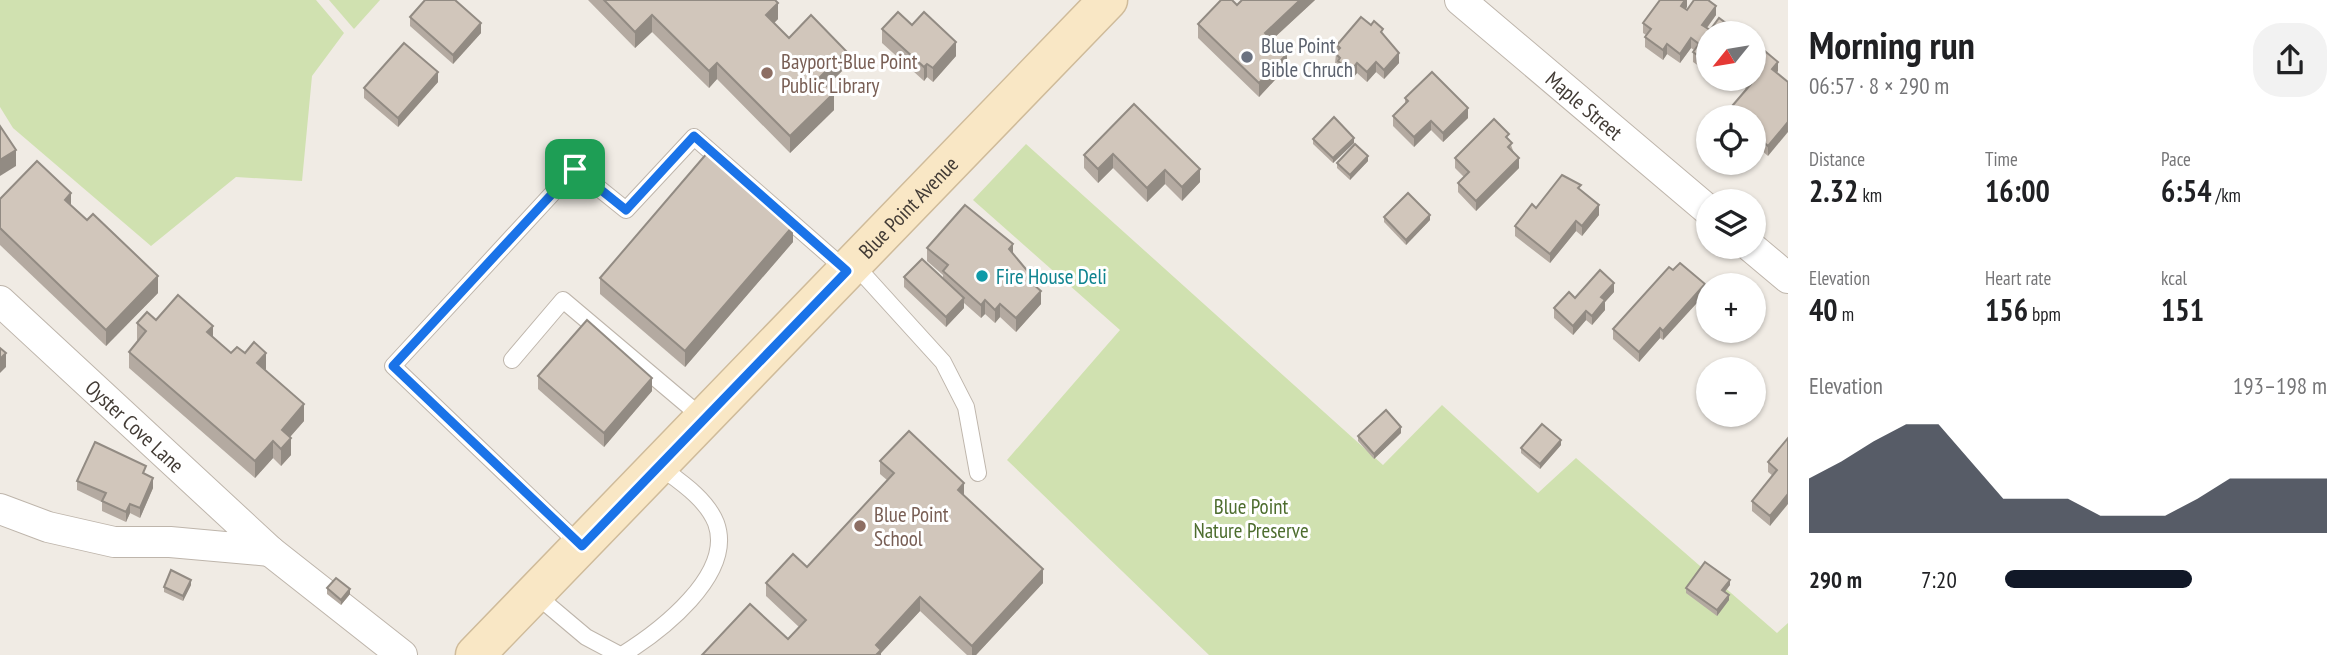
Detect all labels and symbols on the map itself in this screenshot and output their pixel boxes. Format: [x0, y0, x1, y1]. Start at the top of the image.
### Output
north arrow [1696, 21, 1766, 91]
place label: Blue Point Bible Chruch [1261, 32, 1353, 83]
place label: Bayport-Blue Point Public Library [781, 48, 918, 99]
marker: Blue Point Bible Chruch [1239, 49, 1255, 65]
marker: Bayport-Blue Point Public Library [759, 65, 775, 81]
street label: Maple Street [1540, 65, 1629, 146]
pin [545, 139, 605, 199]
street label: Blue Point Avenue [852, 150, 963, 264]
place label: Fire House Deli [996, 263, 1107, 290]
marker: Fire House Deli [974, 268, 990, 284]
street label: Oyster Cove Lane [80, 374, 190, 478]
park label: Blue Point Nature Preserve [1193, 493, 1309, 544]
place label: Blue Point School [874, 501, 949, 552]
marker: Blue Point School [852, 518, 868, 534]

